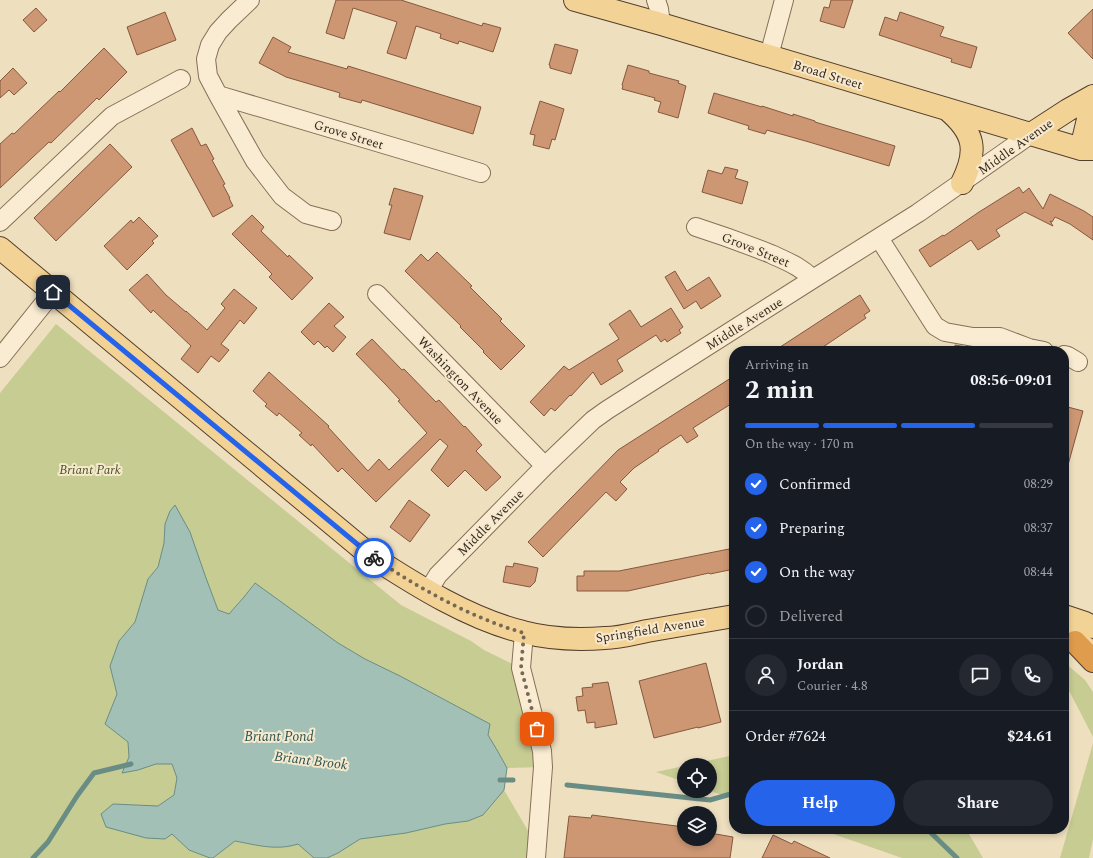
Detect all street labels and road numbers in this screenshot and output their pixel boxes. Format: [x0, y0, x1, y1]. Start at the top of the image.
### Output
street label: Broad Street [790, 55, 865, 95]
street label: Middle Avenue [974, 114, 1057, 180]
street label: Grove Street [311, 115, 386, 155]
street label: Grove Street [718, 227, 793, 273]
street label: Middle Avenue [702, 292, 787, 355]
street label: Washington Avenue [413, 332, 508, 429]
street label: Middle Avenue [453, 485, 529, 561]
street label: Springfield Avenue [594, 612, 706, 648]

